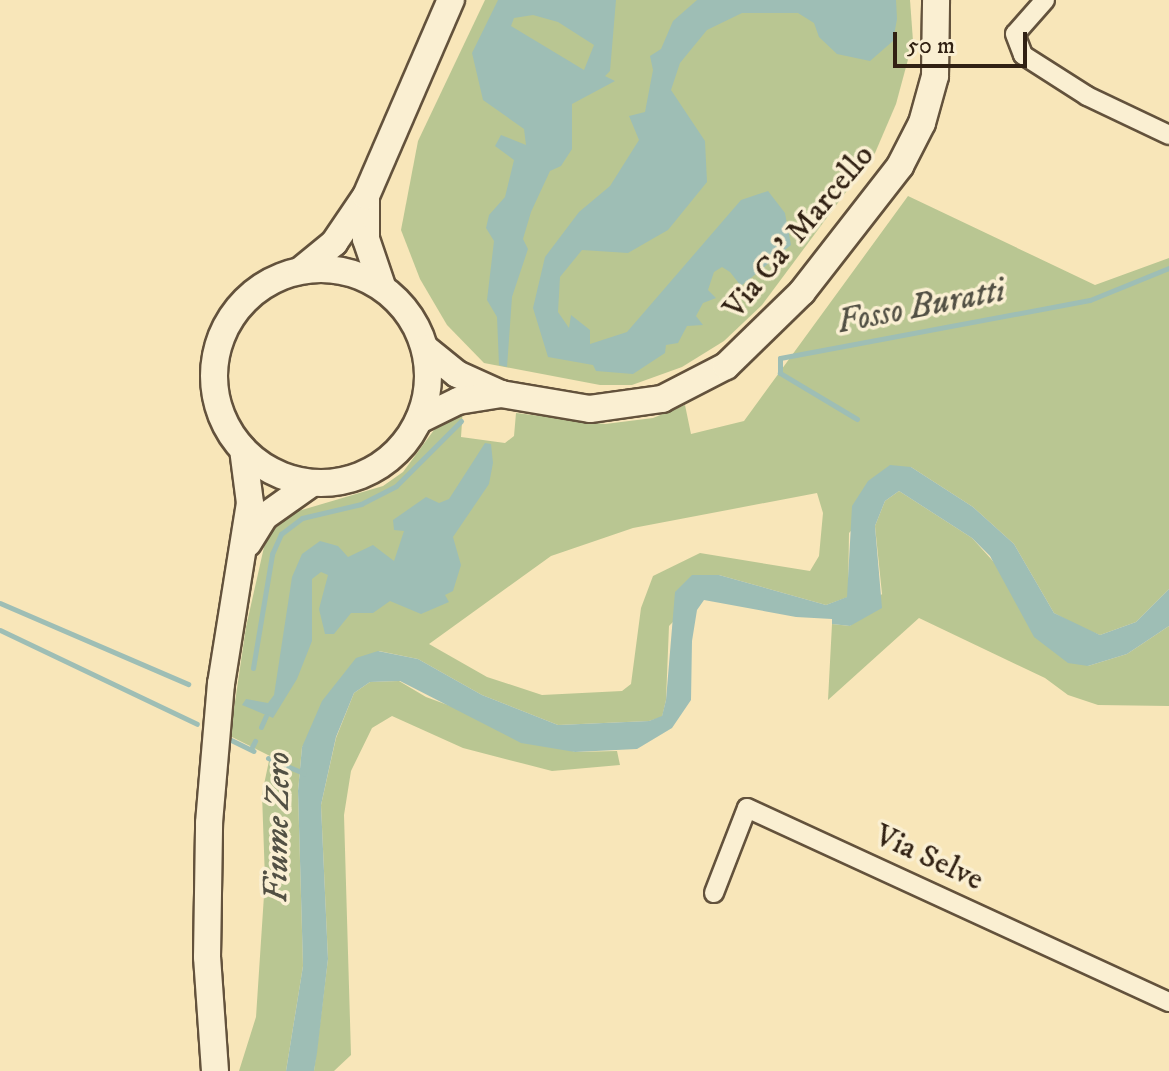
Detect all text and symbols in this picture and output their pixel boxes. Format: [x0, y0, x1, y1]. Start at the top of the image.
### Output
scale bar [897, 16, 1031, 66]
text: 50 m [907, 31, 955, 61]
street label: Via Ca' Marcello [715, 137, 883, 327]
water label: Fosso Buratti [834, 271, 1008, 343]
water label: Fiume Zero [256, 751, 300, 903]
street label: Via Selve [869, 816, 989, 900]

